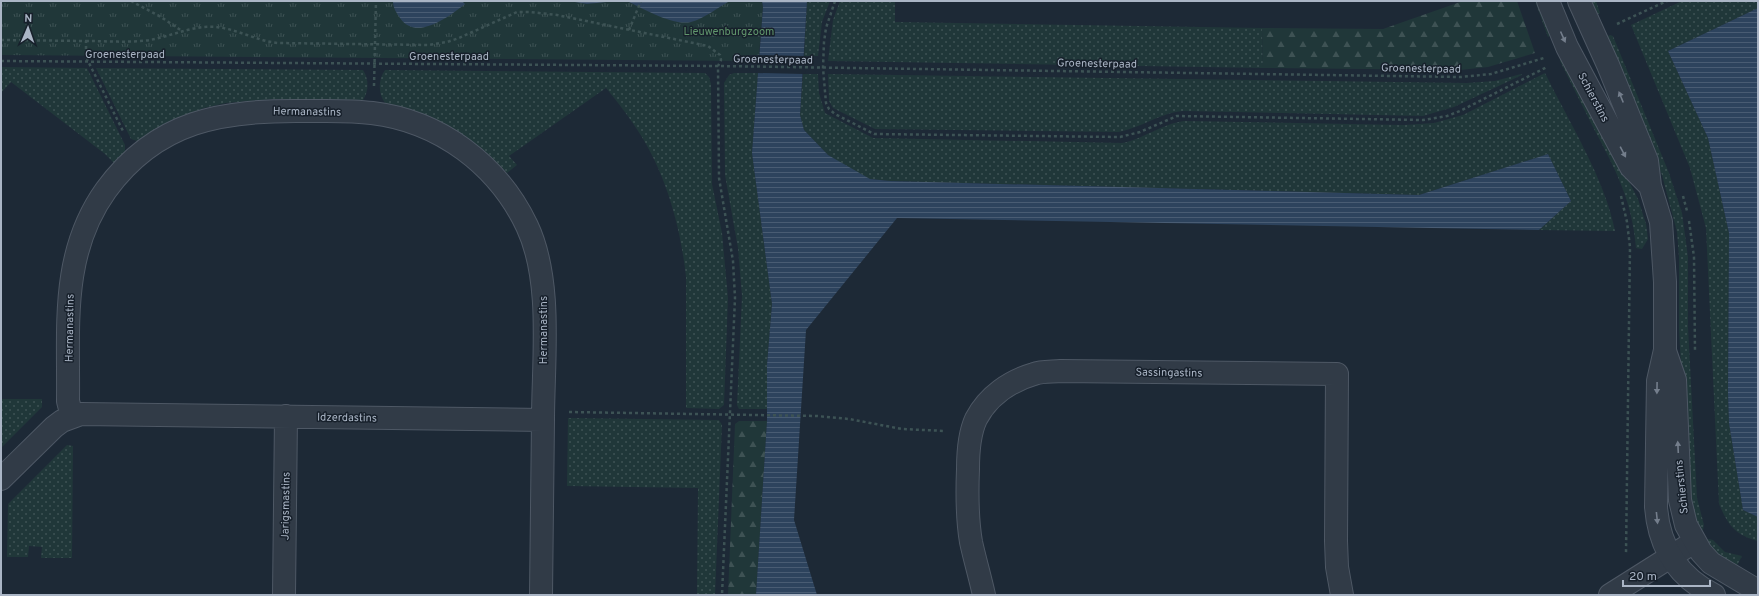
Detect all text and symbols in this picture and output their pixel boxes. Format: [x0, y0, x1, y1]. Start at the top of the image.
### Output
north arrow [8, 8, 48, 48]
text: N [24, 12, 33, 26]
park label: Lieuwenburgzoom [684, 25, 774, 39]
one-way arrow [1560, 31, 1566, 43]
street label: Groenesterpaad [85, 48, 165, 62]
street label: Groenesterpaad [409, 50, 489, 64]
street label: Groenesterpaad [733, 52, 813, 68]
street label: Groenesterpaad [1057, 56, 1137, 72]
street label: Groenesterpaad [1381, 61, 1461, 77]
street label: Schierstins [1574, 70, 1612, 125]
one-way arrow [1618, 91, 1624, 102]
street label: Hermanastins [273, 104, 341, 120]
one-way arrow [1620, 146, 1627, 158]
street label: Hermanastins [62, 294, 78, 362]
street label: Hermanastins [537, 296, 551, 364]
street label: Sassingastins [1135, 365, 1203, 381]
one-way arrow [1654, 382, 1661, 394]
street label: Idzerdastins [317, 410, 377, 426]
one-way arrow [1674, 441, 1681, 453]
street label: Schierstins [1672, 459, 1692, 515]
street label: Jarigsmastins [278, 472, 294, 540]
one-way arrow [1654, 512, 1660, 524]
scale bar [1623, 562, 1710, 588]
text: 20 m [1629, 569, 1657, 585]

